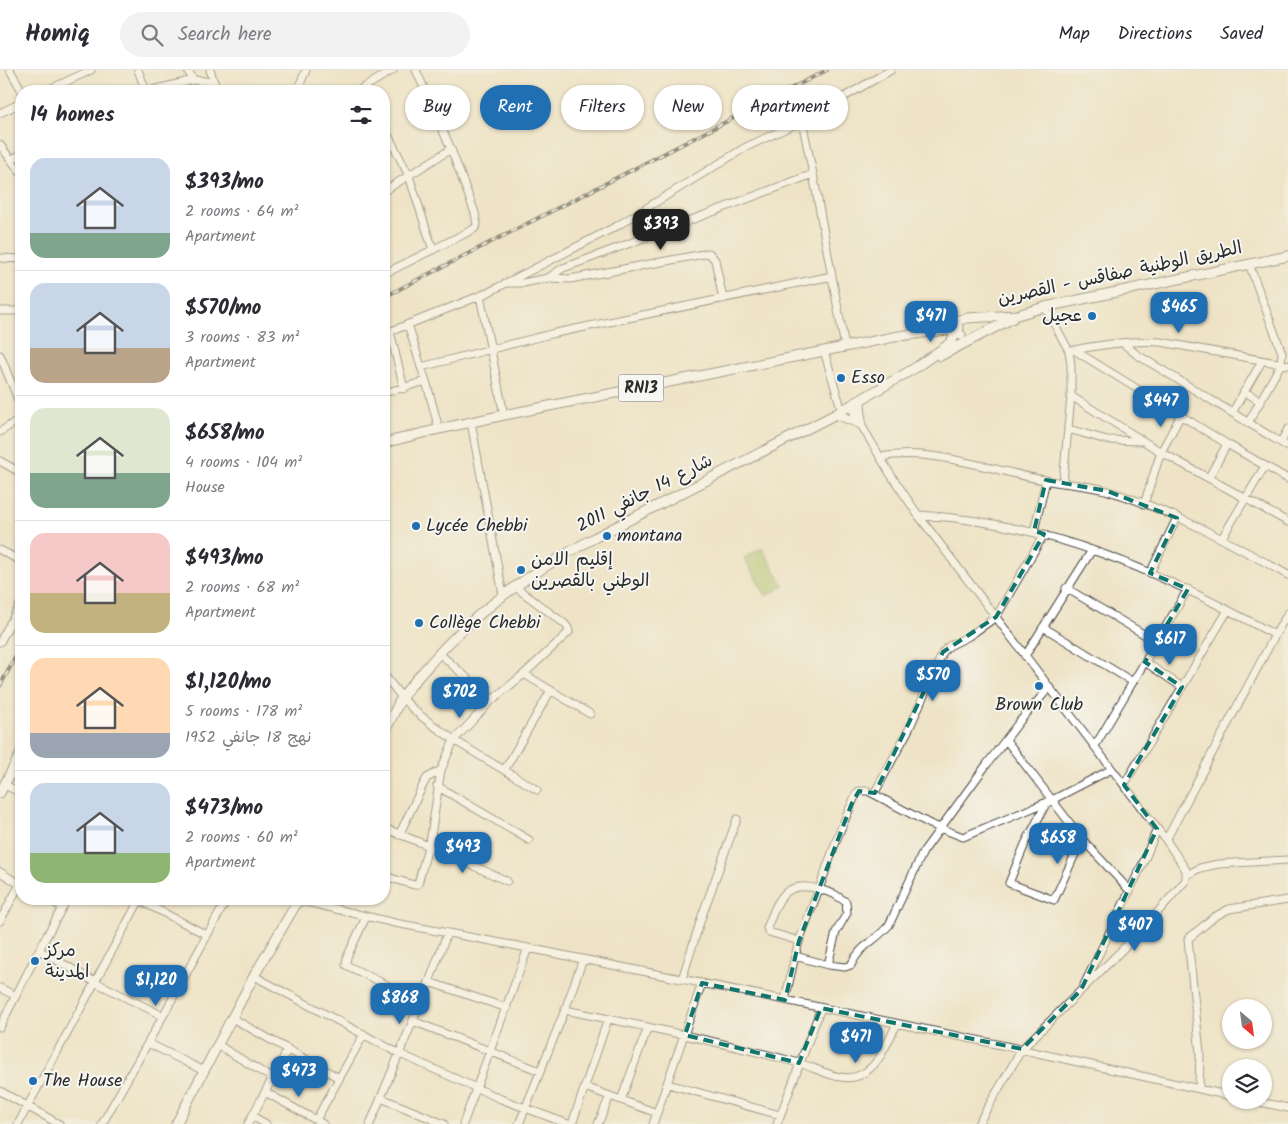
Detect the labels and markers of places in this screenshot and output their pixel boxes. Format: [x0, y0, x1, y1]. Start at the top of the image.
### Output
pin: $393 [631, 208, 691, 251]
pin: $465 [1149, 292, 1209, 334]
pin: $471 [901, 300, 961, 343]
place label: عجيل [1042, 302, 1082, 331]
marker: عجيل [1086, 310, 1098, 322]
place label: Esso [851, 364, 885, 393]
marker: Esso [835, 372, 847, 384]
pin: $447 [1131, 386, 1191, 428]
place label: Lycée Chebbi [426, 512, 528, 541]
marker: Lycée Chebbi [410, 520, 422, 532]
place label: montana [617, 522, 683, 551]
marker: montana [601, 530, 613, 542]
place label: إقليم الامن الوطني بالقصرين [531, 546, 650, 596]
marker: إقليم الامن الوطني بالقصرين [515, 564, 527, 576]
place label: Collège Chebbi [429, 609, 541, 638]
marker: Collège Chebbi [413, 617, 425, 629]
pin: $617 [1140, 624, 1200, 666]
pin: $570 [903, 660, 963, 702]
pin: $702 [430, 676, 490, 719]
marker: Brown Club [1033, 680, 1045, 692]
place label: Brown Club [995, 691, 1083, 720]
pin: $658 [1028, 822, 1088, 865]
pin: $493 [433, 832, 493, 874]
pin: $407 [1105, 910, 1165, 952]
place label: مركز المدينة [43, 937, 89, 987]
marker: مركز المدينة [29, 955, 41, 967]
pin: $1,120 [115, 964, 197, 1007]
pin: $868 [370, 982, 430, 1025]
pin: $471 [826, 1022, 886, 1064]
pin: $473 [269, 1056, 329, 1098]
place label: The House [43, 1067, 122, 1096]
marker: The House [27, 1075, 39, 1087]

